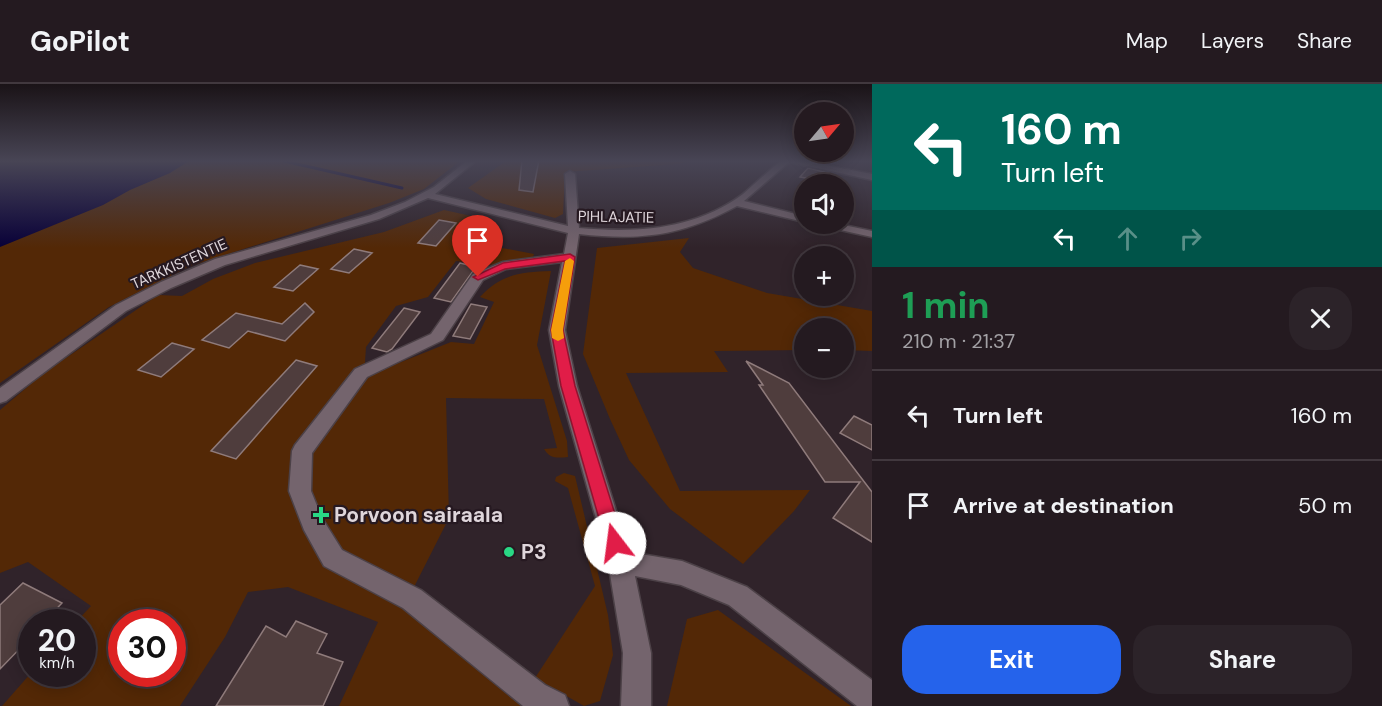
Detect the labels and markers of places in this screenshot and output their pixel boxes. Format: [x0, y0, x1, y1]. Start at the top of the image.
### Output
pin [452, 215, 503, 277]
place label: Porvoon sairaala [334, 501, 503, 529]
marker: Porvoon sairaala [312, 506, 330, 524]
place label: P3 [521, 538, 547, 566]
marker: P3 [502, 545, 516, 559]

